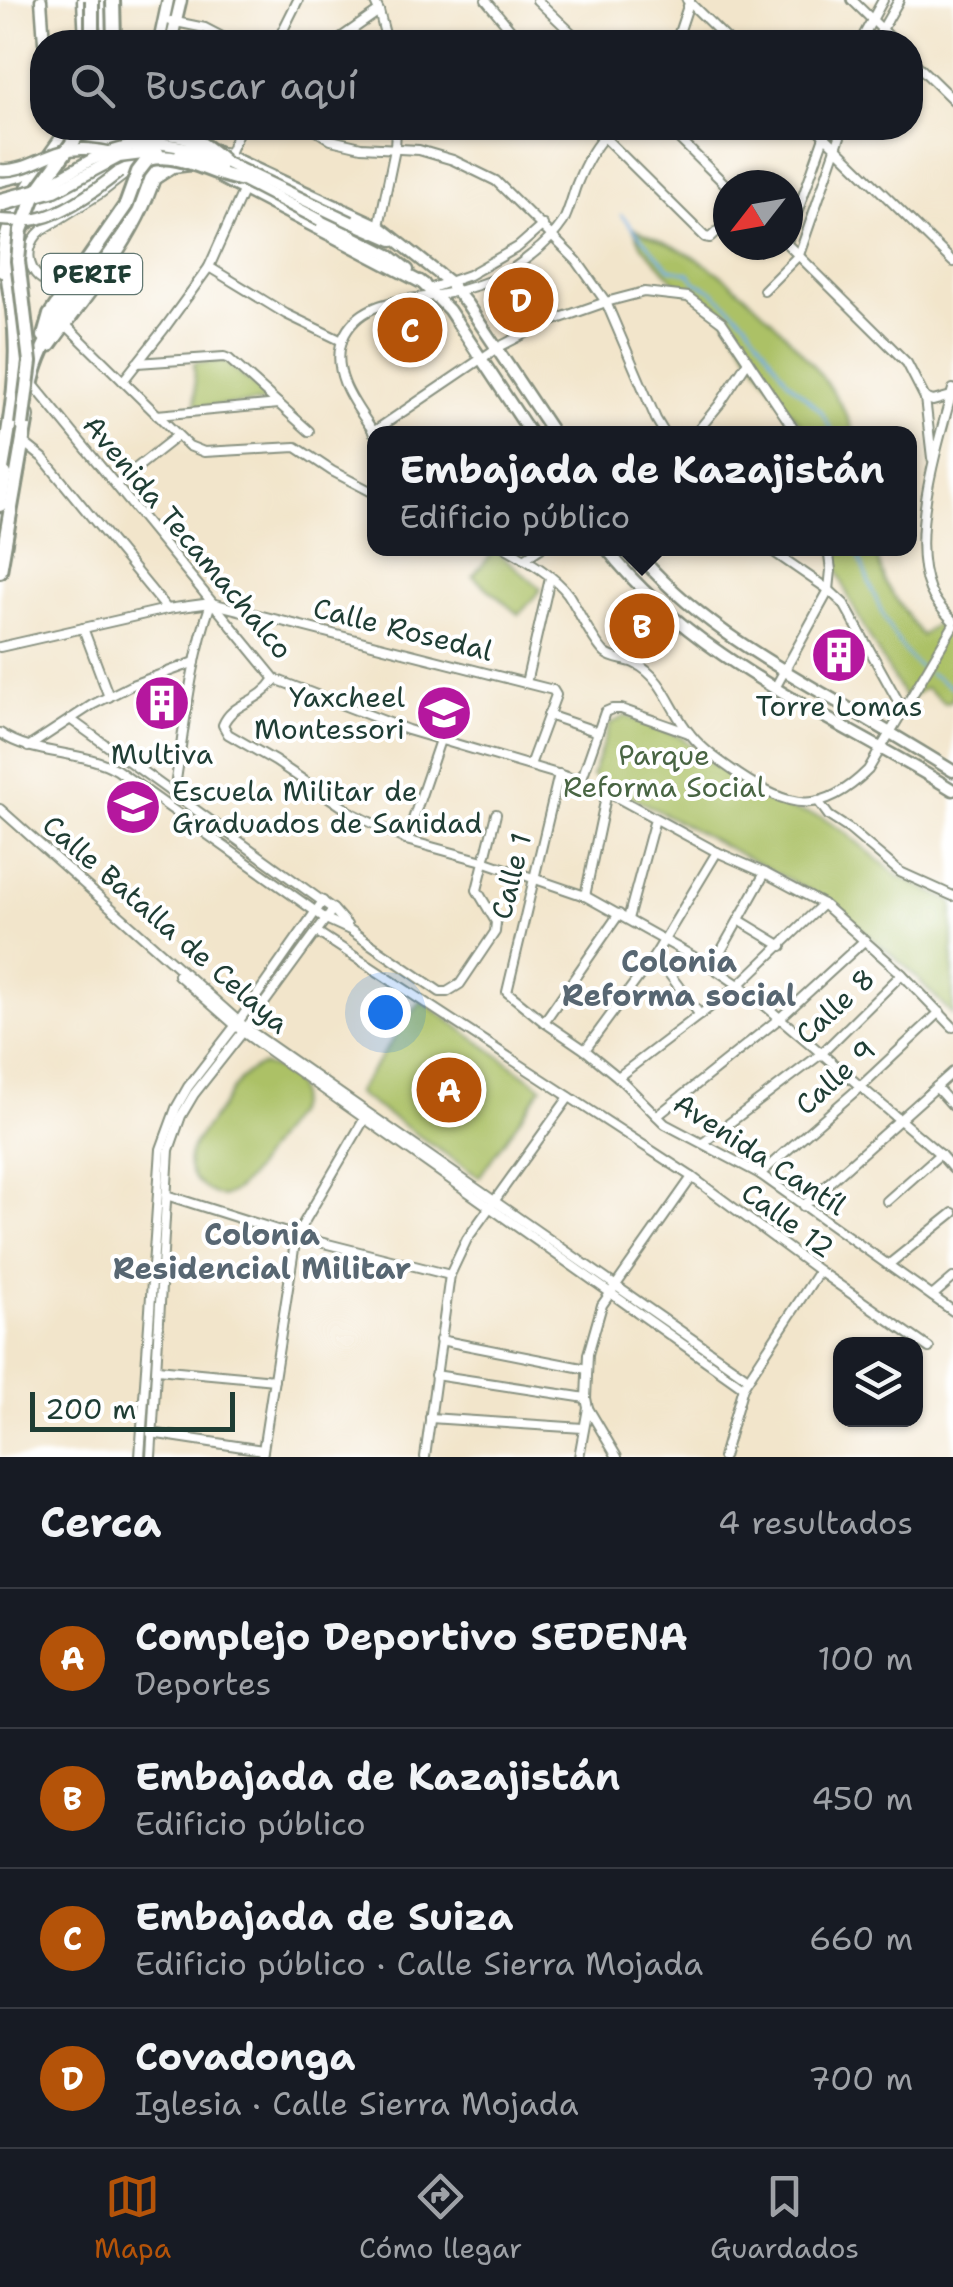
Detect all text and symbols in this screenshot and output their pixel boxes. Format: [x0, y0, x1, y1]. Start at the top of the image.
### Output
search box [30, 30, 923, 140]
icon: search [65, 58, 120, 113]
text: Buscar aquí [145, 60, 358, 111]
north arrow [713, 170, 803, 260]
road number: PERIF [42, 254, 142, 294]
pin: D [488, 262, 554, 338]
pin: C [378, 292, 442, 368]
street label: Avenida Tecamachalco [75, 407, 301, 667]
popup [367, 426, 917, 556]
text: Embajada de Kazajistán [399, 444, 885, 495]
text: Edificio público [399, 495, 630, 538]
street label: Calle Rosedal [309, 588, 497, 670]
pin: B [610, 588, 674, 664]
building icon: Torre Lomas [809, 625, 869, 685]
building icon: Multiva [132, 673, 192, 733]
place label: Yaxcheel Montessori [254, 678, 406, 748]
school or university icon: Yaxcheel Montessori [414, 683, 474, 743]
place label: Torre Lomas [756, 687, 923, 725]
place label: Multiva [111, 735, 213, 773]
park label: Parque Reforma Social [563, 736, 766, 806]
place label: Escuela Militar de Graduados de Sanidad [172, 772, 482, 842]
school or university icon: Escuela Militar de Graduados de Sanidad [103, 777, 163, 837]
street label: Calle Batalla de Celaya [34, 806, 298, 1042]
street label: Calle 1 [482, 829, 540, 923]
district label: Colonia Reforma social [562, 941, 796, 1016]
street label: Calle 8 [787, 959, 883, 1053]
your location [360, 987, 411, 1038]
street label: Calle 9 [787, 1031, 883, 1123]
pin: A [416, 1052, 482, 1128]
street label: Avenida Cantíl [666, 1084, 854, 1224]
street label: Calle 12 [734, 1173, 842, 1267]
district label: Colonia Residencial Militar [113, 1214, 411, 1289]
map controls [833, 1337, 923, 1427]
button: layers [833, 1337, 923, 1427]
scale bar [30, 1387, 235, 1432]
text: 200 m [45, 1390, 136, 1428]
text: Cerca [40, 1494, 161, 1550]
text: 4 resultados [718, 1501, 913, 1544]
text: Complejo Deportivo SEDENA [135, 1611, 688, 1662]
text: A [60, 1637, 85, 1680]
text: 100 m [817, 1637, 913, 1680]
text: Deportes [135, 1662, 271, 1705]
text: Embajada de Kazajistán [135, 1751, 620, 1802]
text: B [63, 1777, 82, 1820]
text: 450 m [811, 1777, 913, 1820]
text: Edificio público [135, 1802, 366, 1845]
text: Embajada de Suiza [135, 1891, 513, 1942]
text: C [63, 1917, 82, 1960]
text: 660 m [809, 1917, 913, 1960]
text: Edificio público · Calle Sierra Mojada [135, 1942, 703, 1985]
text: Covadonga [135, 2031, 355, 2082]
text: D [61, 2057, 84, 2100]
text: 700 m [808, 2057, 913, 2100]
text: Iglesia · Calle Sierra Mojada [135, 2082, 579, 2125]
tab: Mapa [94, 2169, 171, 2267]
tab: Cómo llegar [359, 2169, 522, 2267]
tab: Guardados [710, 2169, 859, 2267]

